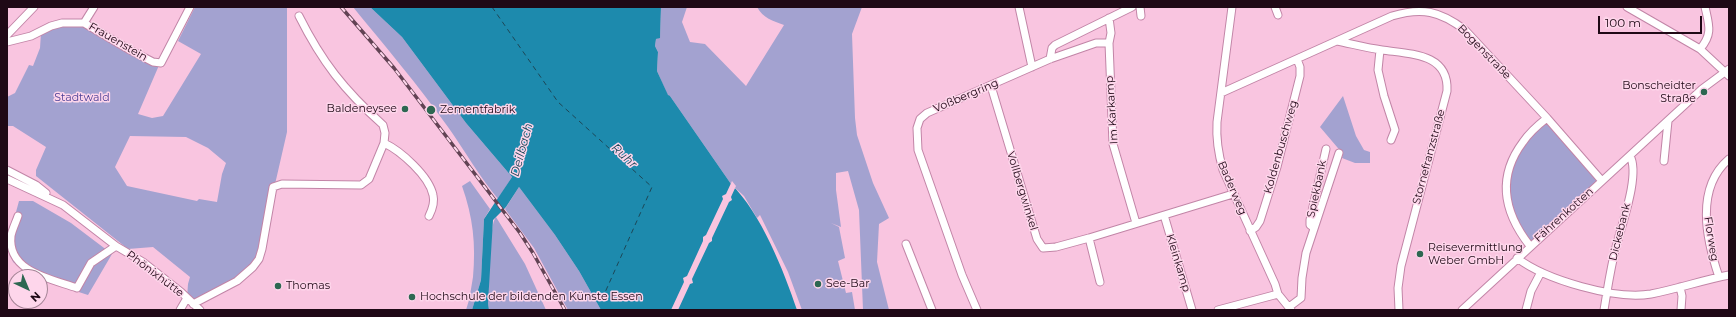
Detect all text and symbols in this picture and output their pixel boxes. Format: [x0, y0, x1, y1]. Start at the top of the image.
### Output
scale bar [1600, 8, 1704, 34]
text: 100 m [1605, 15, 1641, 30]
street label: Frauenstein [86, 20, 150, 64]
street label: Bogenstraße [1455, 22, 1513, 82]
street label: Im Karkamp [1103, 75, 1121, 145]
street label: Voßbergring [931, 76, 1001, 116]
place label: Bonscheidter Straße [1622, 79, 1696, 105]
marker: Bonscheidter Straße [1699, 87, 1709, 97]
park label: Stadtwald [54, 91, 110, 105]
street label: Koldenbuschweg [1261, 99, 1301, 195]
place label: Baldeneysee [327, 102, 397, 116]
place label: Zementfabrik [440, 103, 515, 117]
marker: Baldeneysee [400, 104, 410, 114]
marker: Zementfabrik [425, 104, 437, 116]
street label: Stornefranzstraße [1410, 108, 1448, 206]
water label: Deilbach [508, 122, 536, 178]
water label: Ruhr [608, 141, 640, 171]
street label: Vollbergwinkel [1004, 150, 1040, 232]
street label: Baderweg [1215, 159, 1249, 217]
street label: Spiekbank [1304, 159, 1330, 219]
street label: Fährenkotten [1532, 185, 1596, 245]
street label: Dickebank [1606, 202, 1634, 262]
street label: Florweg [1701, 216, 1721, 262]
street label: Kleinkamp [1163, 232, 1193, 294]
place label: Reisevermittlung Weber GmbH [1428, 241, 1523, 267]
street label: Phönixhütte [124, 248, 186, 300]
marker: Reisevermittlung Weber GmbH [1415, 249, 1425, 259]
north arrow [8, 269, 48, 309]
place label: See-Bar [826, 277, 870, 291]
place label: Thomas [286, 279, 330, 293]
marker: See-Bar [813, 279, 823, 289]
marker: Thomas [273, 281, 283, 291]
text: N [28, 289, 44, 305]
place label: Hochschule der bildenden Künste Essen [420, 290, 643, 304]
marker: Hochschule der bildenden Künste Essen [407, 292, 417, 302]

